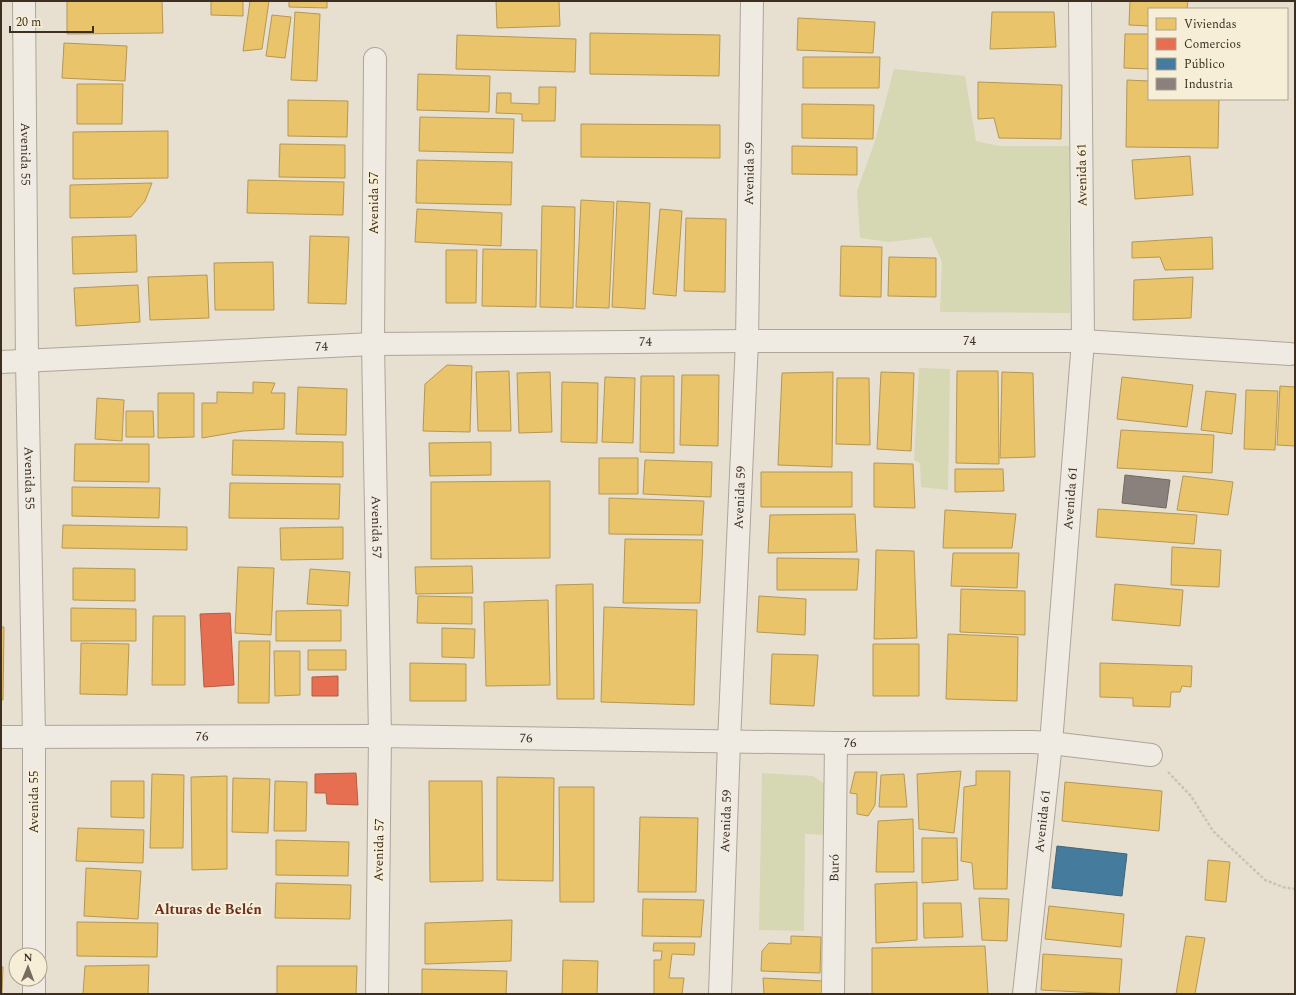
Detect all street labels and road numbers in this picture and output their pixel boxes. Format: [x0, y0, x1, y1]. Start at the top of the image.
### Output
street label: Avenida 55 [15, 122, 36, 186]
street label: Avenida 59 [739, 141, 760, 205]
street label: Avenida 61 [1071, 143, 1093, 207]
street label: Avenida 57 [364, 171, 384, 235]
street label: 74 [963, 331, 977, 351]
street label: 74 [639, 332, 653, 352]
street label: 74 [315, 336, 329, 357]
street label: Avenida 55 [19, 446, 40, 510]
street label: Avenida 59 [729, 465, 751, 529]
street label: Avenida 61 [1058, 466, 1083, 531]
street label: Avenida 57 [366, 495, 387, 559]
street label: 76 [195, 726, 209, 746]
street label: 76 [519, 728, 533, 748]
street label: 76 [843, 733, 857, 753]
street label: Avenida 55 [24, 770, 44, 834]
street label: Avenida 61 [1029, 788, 1056, 854]
street label: Avenida 59 [715, 789, 737, 853]
street label: Avenida 57 [368, 818, 390, 882]
street label: Buró [824, 854, 845, 882]

